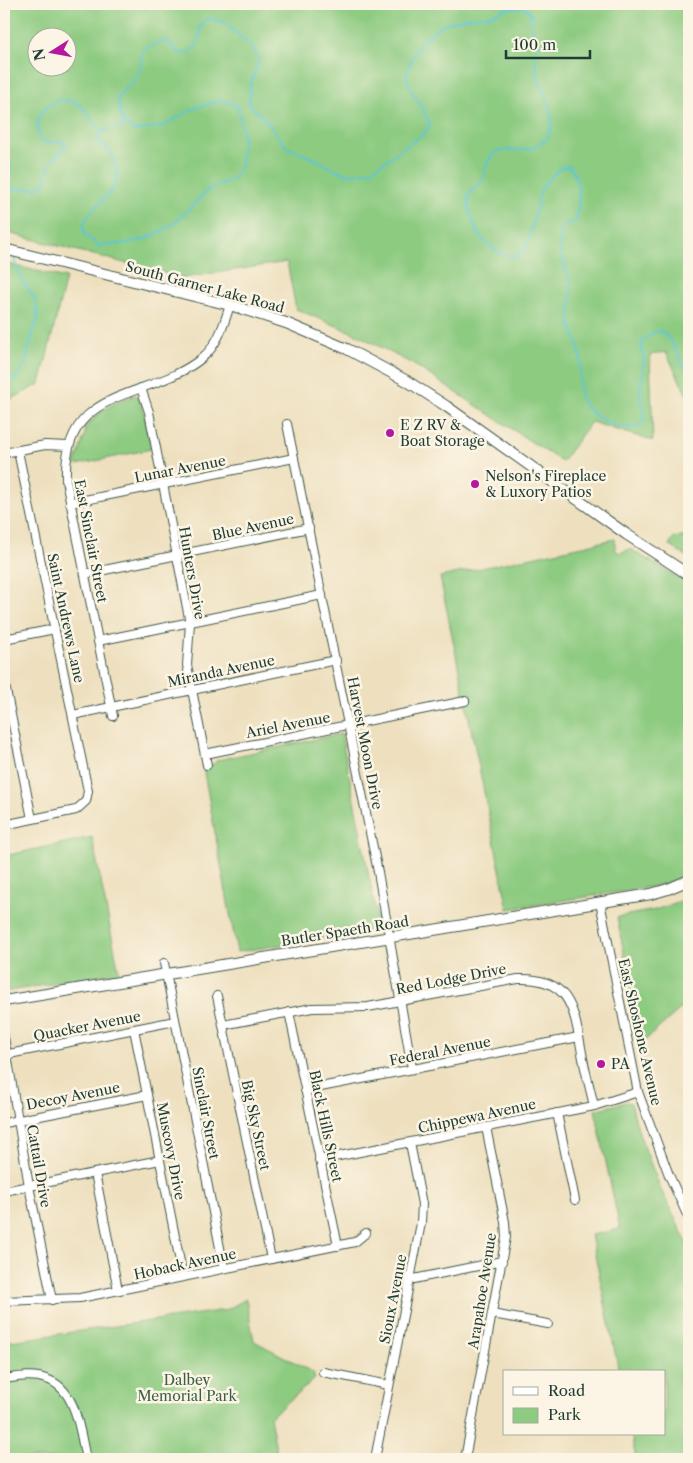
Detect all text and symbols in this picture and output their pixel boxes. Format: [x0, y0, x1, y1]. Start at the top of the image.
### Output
north arrow [28, 28, 78, 78]
scale bar [506, 28, 589, 60]
text: 100 m [513, 35, 556, 54]
text: N [29, 47, 49, 62]
street label: South Garner Lake Road [124, 257, 287, 317]
place label: E Z RV & Boat Storage [400, 416, 485, 450]
marker: E Z RV & Boat Storage [384, 427, 396, 439]
street label: Lunar Avenue [133, 451, 227, 487]
place label: Nelson's Fireplace & Luxory Patios [485, 467, 607, 501]
street label: East Sinclair Street [70, 478, 112, 604]
marker: Nelson's Fireplace & Luxory Patios [469, 478, 481, 490]
street label: Blue Avenue [210, 510, 296, 544]
street label: Hunters Drive [175, 525, 209, 621]
street label: Saint Andrews Lane [43, 552, 89, 685]
street label: Miranda Avenue [166, 651, 276, 691]
street label: Harvest Moon Drive [343, 675, 387, 811]
street label: Ariel Avenue [243, 708, 332, 742]
street label: Butler Spaeth Road [280, 912, 411, 950]
street label: East Shoshone Avenue [614, 957, 666, 1107]
street label: Red Lodge Drive [394, 959, 508, 999]
street label: Quacker Avenue [32, 1007, 142, 1045]
street label: Federal Avenue [388, 1032, 492, 1070]
place label: PA [611, 1055, 630, 1073]
marker: PA [595, 1058, 607, 1070]
street label: Sinclair Street [188, 1065, 224, 1161]
street label: Black Hills Street [305, 1068, 347, 1184]
street label: Decoy Avenue [25, 1078, 121, 1114]
street label: Big Sky Street [238, 1078, 274, 1172]
street label: Chippewa Avenue [416, 1095, 538, 1137]
street label: Muscovy Drive [153, 1101, 189, 1202]
street label: Cattail Drive [23, 1123, 55, 1209]
street label: Arapahoe Avenue [464, 1231, 500, 1352]
street label: Hoback Avenue [132, 1244, 238, 1284]
street label: Sioux Avenue [376, 1253, 411, 1345]
legend [503, 1370, 666, 1436]
park label: Dalbey Memorial Park [137, 1371, 237, 1405]
text: Road [548, 1381, 585, 1400]
text: Park [548, 1405, 582, 1424]

